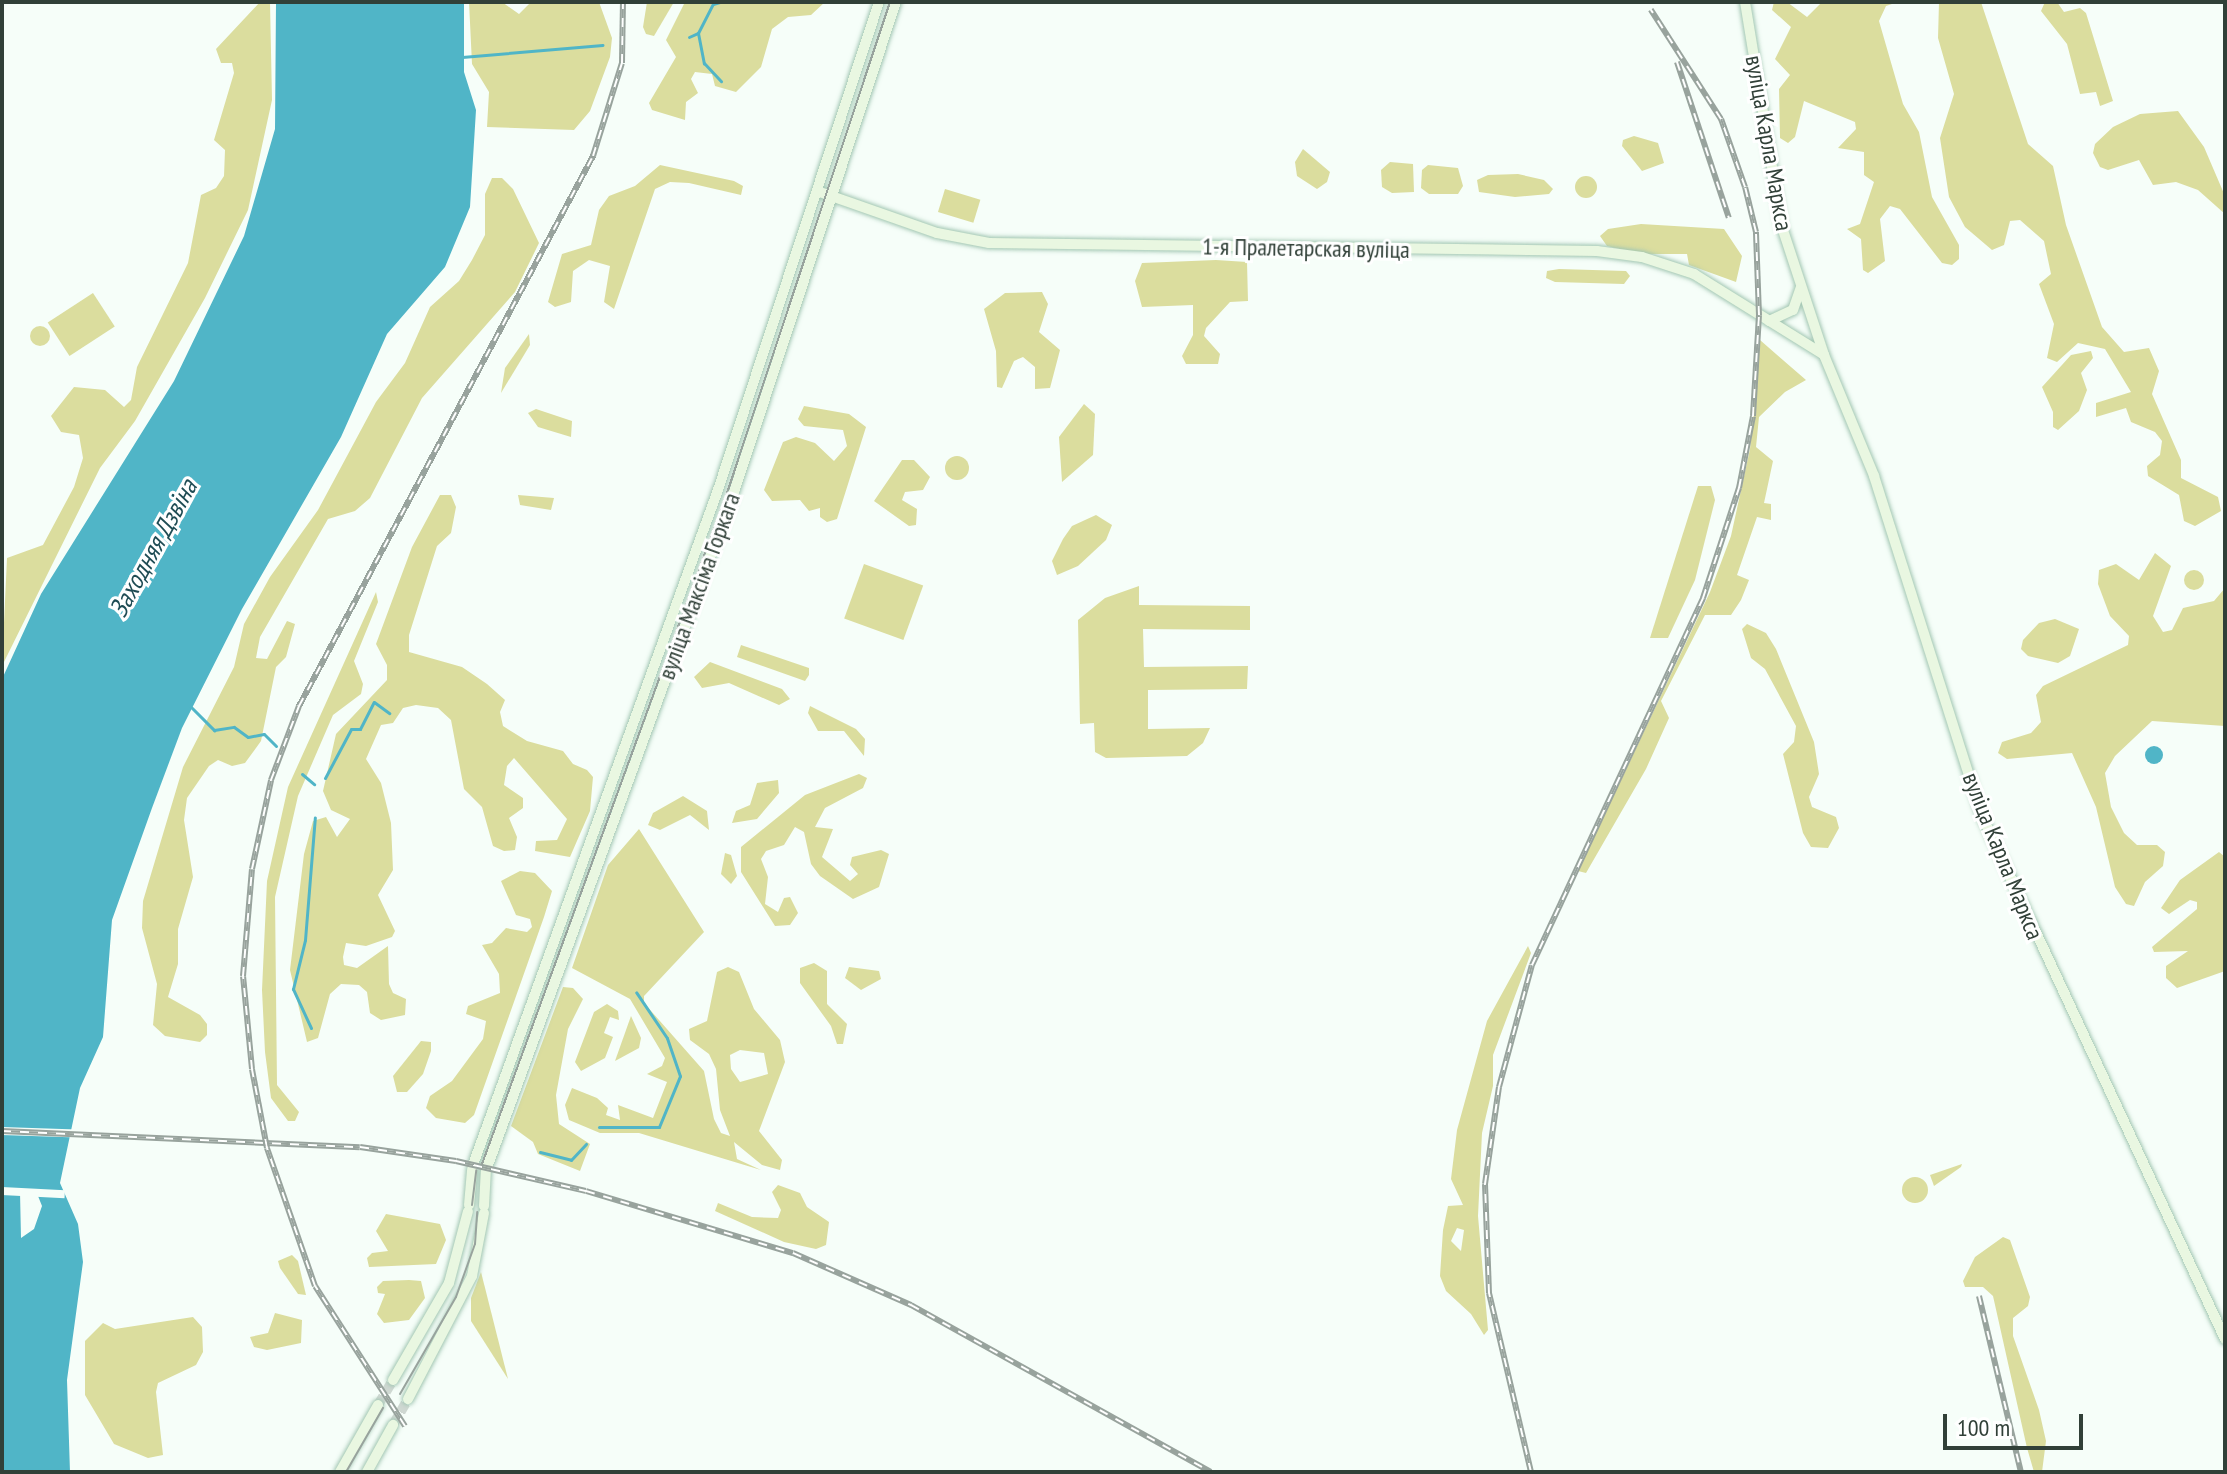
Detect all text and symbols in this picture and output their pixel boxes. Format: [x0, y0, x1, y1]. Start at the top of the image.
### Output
street label: вуліца Карла Маркса [1739, 53, 1799, 233]
street label: 1-я Пралетарская вуліца [1202, 232, 1410, 264]
water label: Заходняя Дзвіна [102, 474, 204, 622]
street label: вуліца Максіма Горкага [652, 489, 746, 683]
street label: вуліца Карла Маркса [1956, 768, 2050, 944]
scale bar [1947, 1398, 2087, 1448]
text: 100 m [1957, 1412, 2010, 1443]

